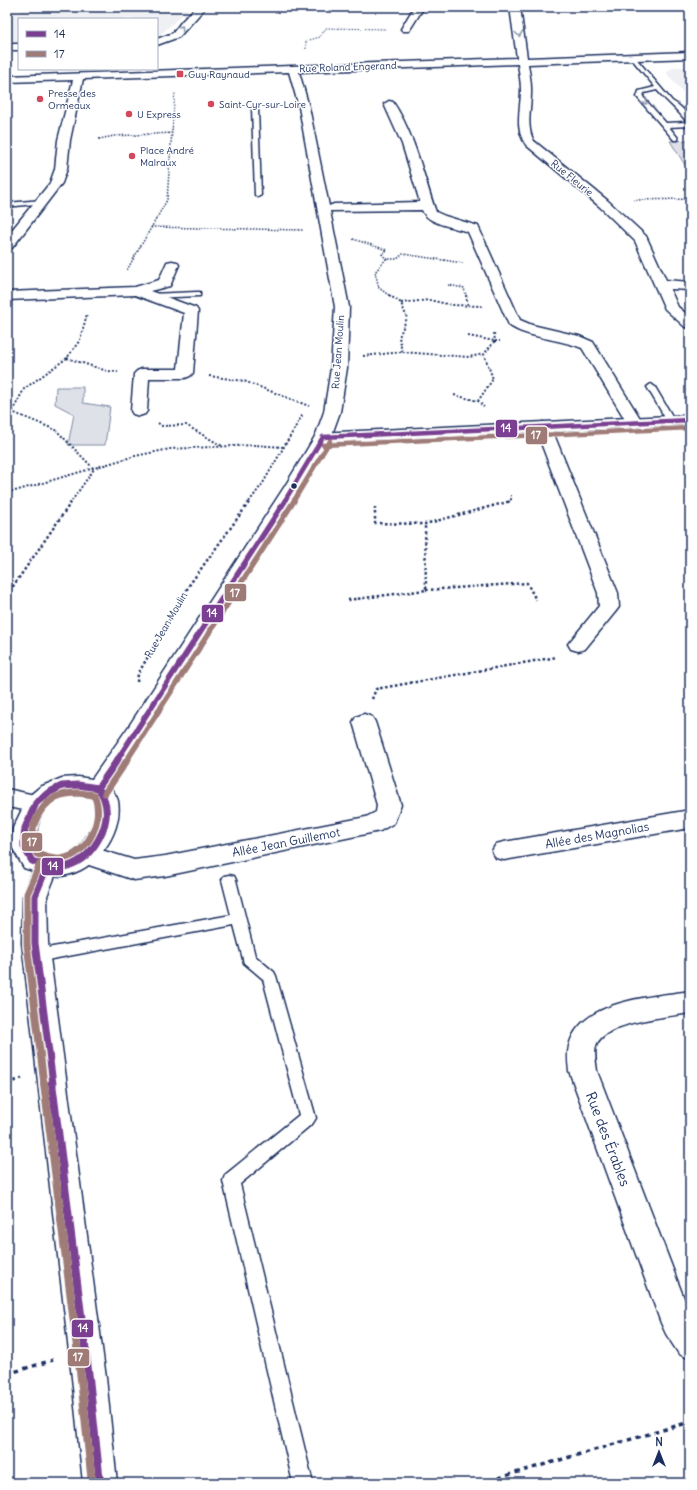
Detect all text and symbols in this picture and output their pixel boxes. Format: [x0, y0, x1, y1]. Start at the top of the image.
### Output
legend [18, 18, 158, 70]
one-way arrow [176, 25, 184, 32]
text: 14 [54, 26, 66, 41]
one-way arrow [514, 31, 523, 37]
text: 17 [54, 46, 65, 61]
street label: Rue Roland Engerand [299, 59, 397, 75]
place label: Guy Raynaud [188, 68, 250, 81]
marker: Guy Raynaud [175, 69, 185, 79]
place label: Presse des Ormeaux [48, 87, 96, 112]
marker: Presse des Ormeaux [35, 94, 45, 104]
one-way arrow [640, 97, 648, 105]
place label: Saint-Cyr-sur-Loire [219, 98, 306, 111]
marker: Saint-Cyr-sur-Loire [206, 99, 216, 109]
place label: U Express [137, 108, 181, 121]
marker: U Express [124, 109, 134, 119]
place label: Place André Malraux [140, 144, 194, 169]
marker: Place André Malraux [127, 151, 137, 161]
street label: Rue Fleurie [548, 157, 596, 199]
street label: Rue Jean Moulin [329, 314, 347, 389]
line badge: 14 [495, 419, 518, 438]
text: 14 [501, 421, 512, 435]
line badge: 17 [525, 426, 548, 445]
text: 17 [531, 428, 541, 442]
unlabelled marker [289, 481, 299, 491]
line badge: 17 [224, 583, 247, 602]
text: 17 [230, 586, 240, 600]
street label: Rue Jean Moulin [142, 590, 190, 660]
line badge: 14 [201, 604, 224, 623]
text: 14 [207, 606, 218, 620]
street label: Allée des Magnolias [544, 818, 650, 852]
street label: Allée Jean Guillemot [231, 824, 341, 860]
line badge: 17 [21, 832, 43, 852]
text: 17 [27, 835, 37, 849]
line badge: 14 [41, 857, 64, 876]
text: 14 [48, 859, 59, 873]
street label: Rue des Érables [582, 1089, 634, 1189]
line badge: 14 [71, 1319, 94, 1338]
text: 14 [78, 1321, 89, 1335]
line badge: 17 [67, 1348, 90, 1367]
text: 17 [73, 1350, 83, 1364]
north arrow [639, 1432, 679, 1472]
text: N [655, 1435, 663, 1449]

